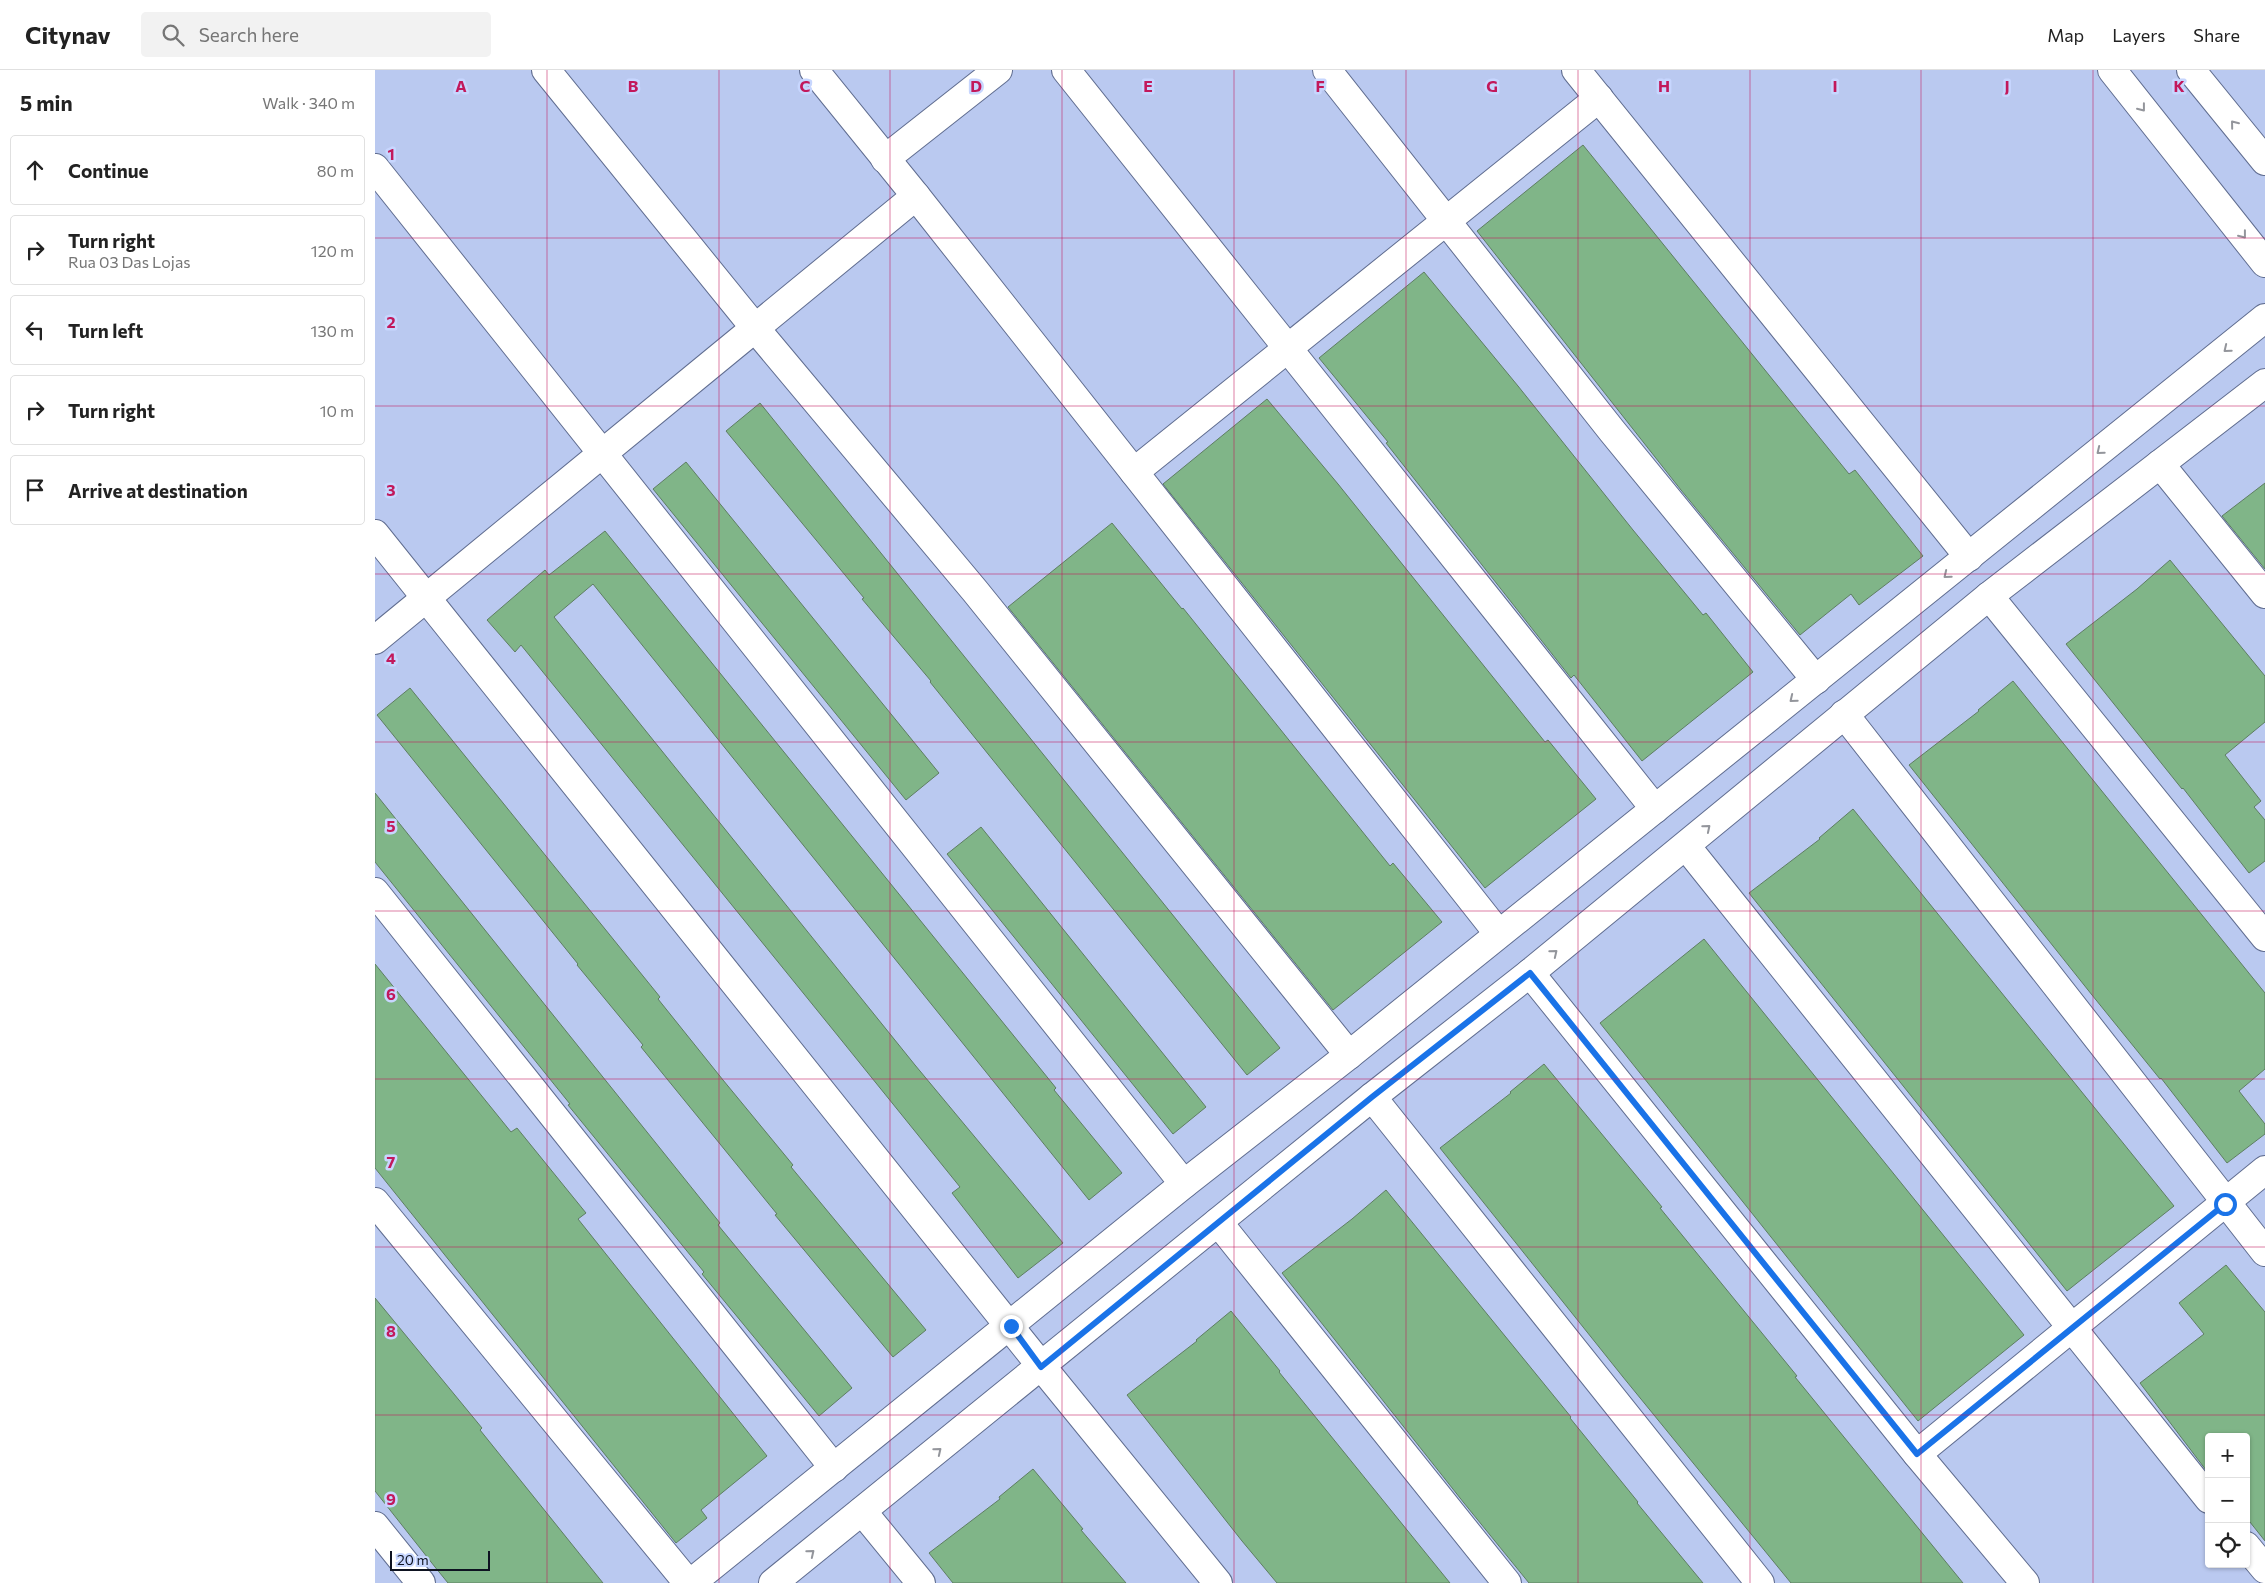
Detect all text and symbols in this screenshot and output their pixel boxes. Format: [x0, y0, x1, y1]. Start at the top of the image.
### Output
search box [141, 12, 491, 57]
text: Citynav [25, 20, 111, 49]
icon: search [159, 21, 187, 49]
text: Search here [199, 23, 299, 46]
text: Map [2047, 24, 2084, 46]
text: Layers [2112, 24, 2165, 46]
text: Share [2193, 24, 2240, 46]
text: A [455, 76, 467, 95]
text: B [628, 76, 639, 95]
text: C [800, 76, 811, 95]
text: D [970, 76, 982, 95]
text: E [1143, 76, 1153, 95]
text: F [1315, 76, 1325, 95]
text: G [1486, 76, 1498, 95]
text: H [1658, 76, 1670, 95]
text: I [1832, 76, 1838, 95]
text: J [2004, 76, 2010, 95]
text: K [2173, 76, 2185, 95]
text: 5 min [20, 90, 73, 115]
text: Walk · 340 m [262, 93, 355, 112]
one-way arrow [2136, 102, 2144, 111]
one-way arrow [2231, 120, 2240, 129]
text: 1 [387, 144, 395, 163]
icon: ahead [21, 156, 49, 184]
text: Continue [68, 159, 148, 182]
text: 80 m [317, 161, 354, 180]
text: Turn right [68, 229, 155, 252]
one-way arrow [2237, 230, 2246, 239]
icon: right [21, 236, 49, 264]
text: 120 m [311, 241, 354, 260]
text: Rua 03 Das Lojas [68, 252, 191, 271]
text: 2 [386, 312, 396, 331]
icon: left [21, 316, 49, 344]
text: Turn left [68, 319, 143, 342]
text: 130 m [311, 321, 354, 340]
one-way arrow [2224, 343, 2233, 351]
icon: right [21, 396, 49, 424]
text: Turn right [68, 399, 155, 422]
text: 10 m [320, 401, 354, 420]
one-way arrow [2097, 445, 2106, 454]
icon: arrive [21, 476, 49, 504]
text: Arrive at destination [68, 479, 248, 502]
text: 3 [386, 480, 396, 499]
one-way arrow [1943, 569, 1952, 578]
text: 4 [386, 648, 396, 667]
one-way arrow [1790, 693, 1799, 701]
text: 5 [386, 816, 396, 835]
one-way arrow [1702, 825, 1711, 834]
one-way arrow [1549, 950, 1558, 959]
text: 6 [386, 984, 396, 1003]
text: 7 [387, 1152, 396, 1171]
route start [2214, 1193, 2237, 1216]
route end [1000, 1315, 1023, 1338]
text: 8 [386, 1321, 396, 1340]
map controls [2205, 1433, 2250, 1568]
button: + [2205, 1433, 2250, 1478]
one-way arrow [932, 1447, 941, 1456]
button: − [2205, 1478, 2250, 1523]
text: 9 [386, 1489, 396, 1508]
button: locate [2205, 1523, 2250, 1568]
scale bar [390, 1548, 490, 1571]
one-way arrow [805, 1550, 814, 1558]
text: 20 m [397, 1551, 429, 1568]

